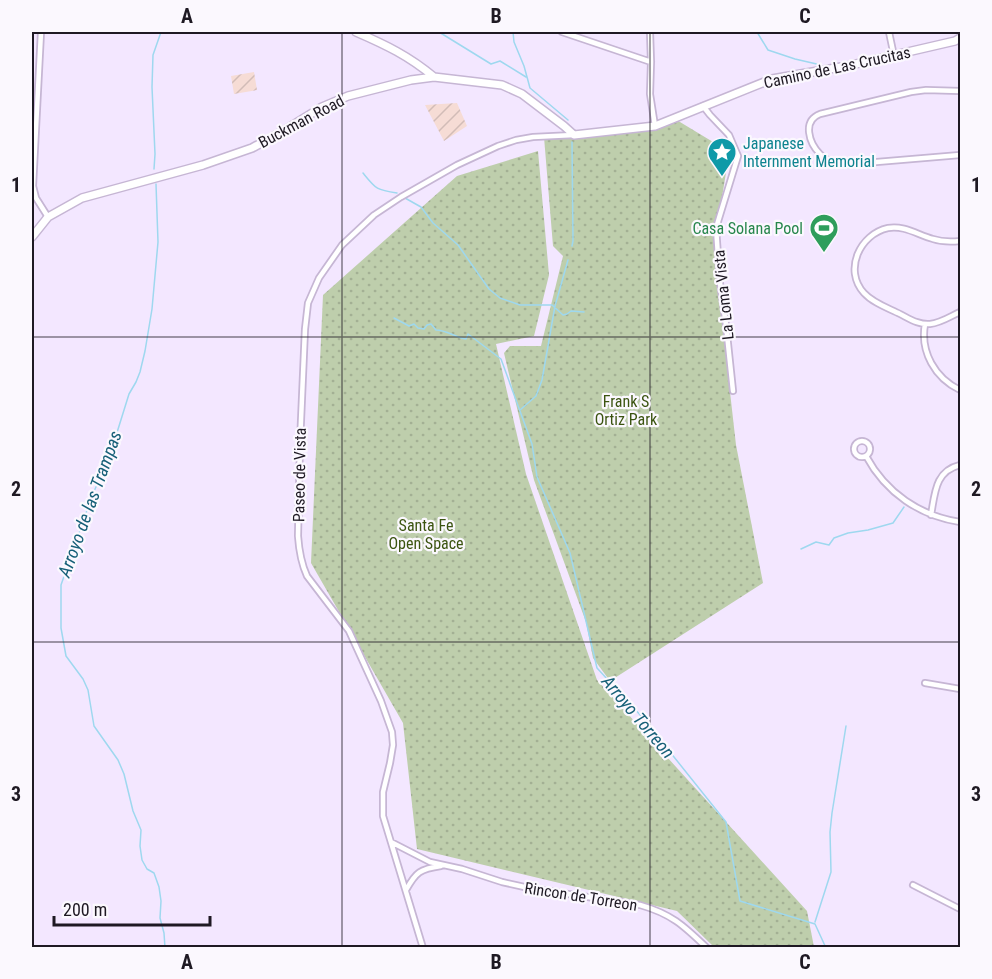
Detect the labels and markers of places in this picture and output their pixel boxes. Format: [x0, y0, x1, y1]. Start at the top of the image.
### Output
place label: Japanese Internment Memorial [743, 134, 875, 171]
place icon: Japanese Internment Memorial [706, 136, 738, 178]
sports icon: Casa Solana Pool [808, 212, 840, 254]
place label: Casa Solana Pool [692, 219, 803, 238]

